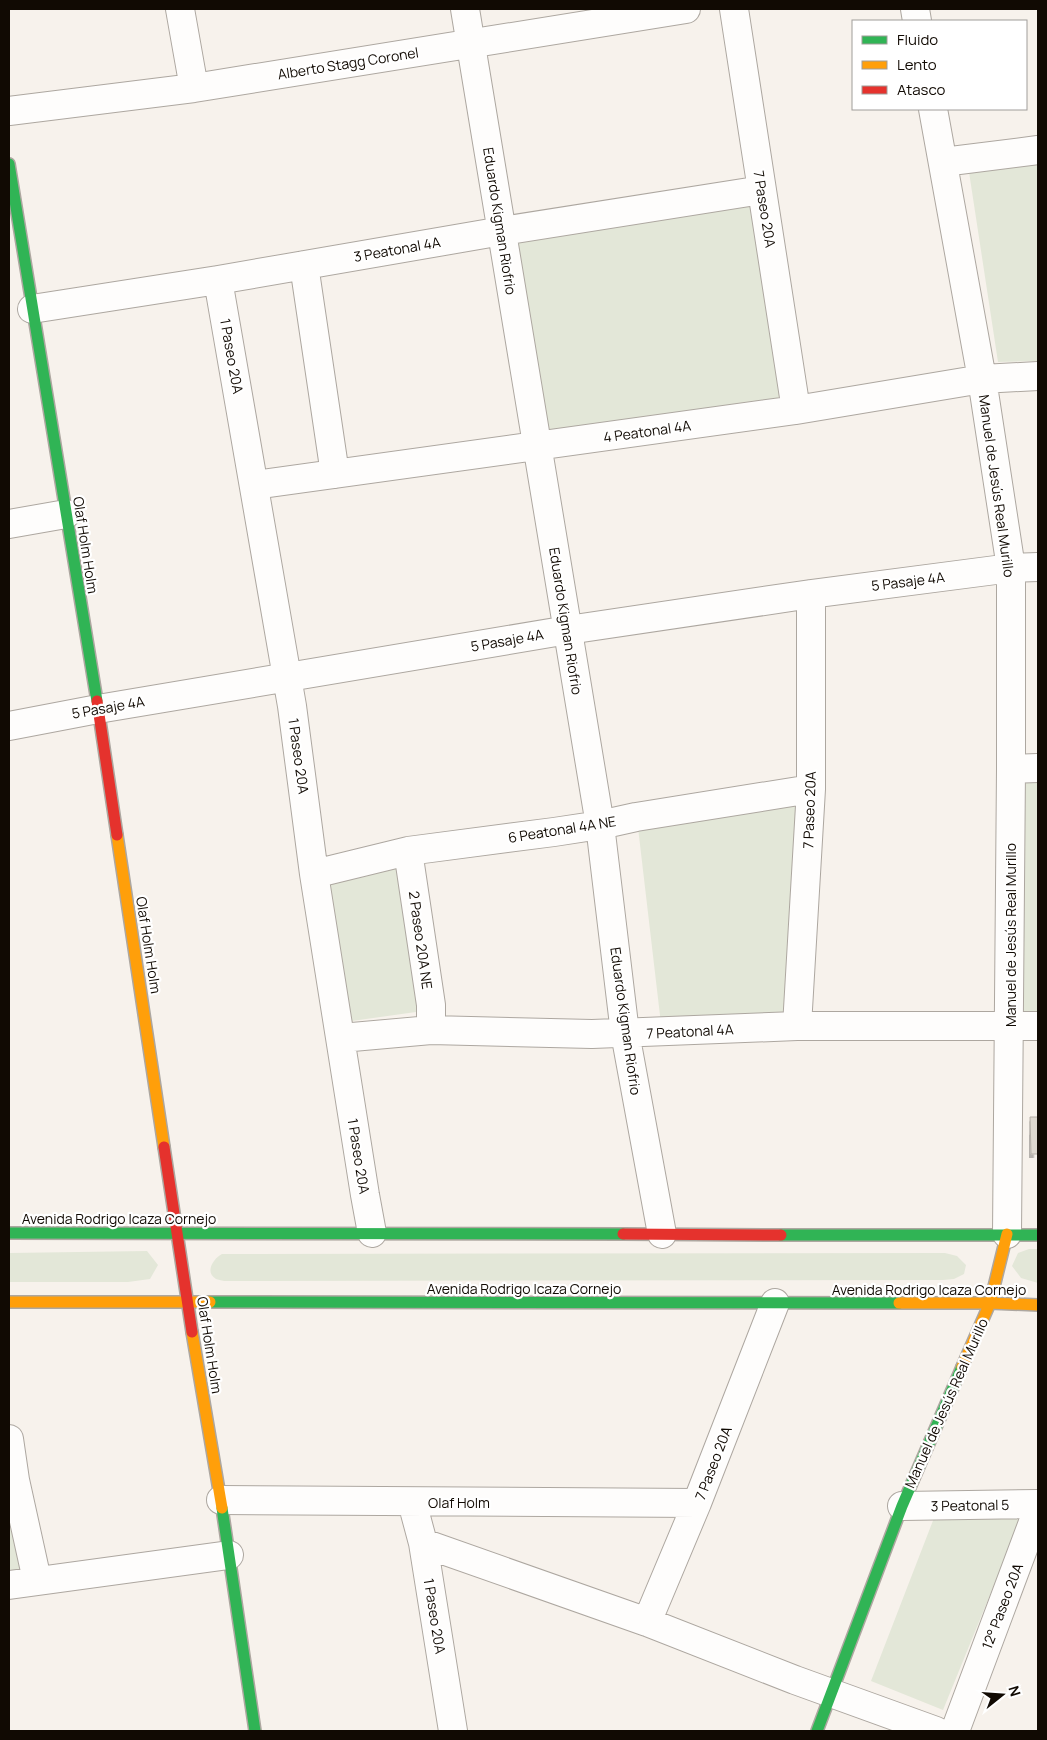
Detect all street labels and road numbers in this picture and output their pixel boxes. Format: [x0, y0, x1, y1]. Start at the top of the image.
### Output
street label: Alberto Stagg Coronel [276, 42, 420, 84]
street label: Eduardo Kigman Riofrio [479, 146, 521, 296]
street label: 7 Paseo 20A [750, 169, 780, 249]
street label: 3 Peatonal 4A [352, 232, 442, 266]
street label: 1 Paseo 20A [216, 317, 248, 395]
street label: Manuel de Jesús Real Murillo [975, 394, 1019, 578]
street label: 4 Peatonal 4A [602, 415, 692, 447]
street label: Olaf Holm Holm [69, 495, 103, 595]
street label: Eduardo Kigman Riofrio [545, 546, 587, 696]
street label: 5 Pasaje 4A [870, 567, 946, 595]
street label: 5 Pasaje 4A [469, 624, 545, 656]
street label: 5 Pasaje 4A [70, 691, 146, 723]
street label: 1 Paseo 20A [284, 717, 314, 795]
street label: 7 Paseo 20A [798, 771, 820, 849]
street label: 6 Peatonal 4A NE [507, 811, 617, 847]
street label: Manuel de Jesús Real Murillo [1001, 843, 1020, 1027]
street label: 2 Paseo 20A NE [405, 890, 437, 990]
street label: Olaf Holm Holm [132, 895, 166, 995]
street label: Eduardo Kigman Riofrio [606, 946, 646, 1096]
street label: 7 Peatonal 4A [646, 1019, 734, 1043]
street label: 1 Paseo 20A [344, 1117, 374, 1195]
street label: Avenida Rodrigo Icaza Cornejo [22, 1209, 216, 1228]
street label: Avenida Rodrigo Icaza Cornejo [427, 1279, 621, 1298]
street label: Avenida Rodrigo Icaza Cornejo [832, 1280, 1026, 1299]
street label: Olaf Holm Holm [193, 1295, 227, 1395]
street label: Manuel de Jesús Real Murillo [900, 1315, 992, 1491]
street label: 7 Paseo 20A [690, 1423, 736, 1503]
street label: Olaf Holm [428, 1493, 490, 1512]
street label: 3 Peatonal 5 [931, 1495, 1009, 1515]
street label: 12° Paseo 20A [977, 1560, 1027, 1652]
street label: 1 Paseo 20A [420, 1577, 450, 1655]

